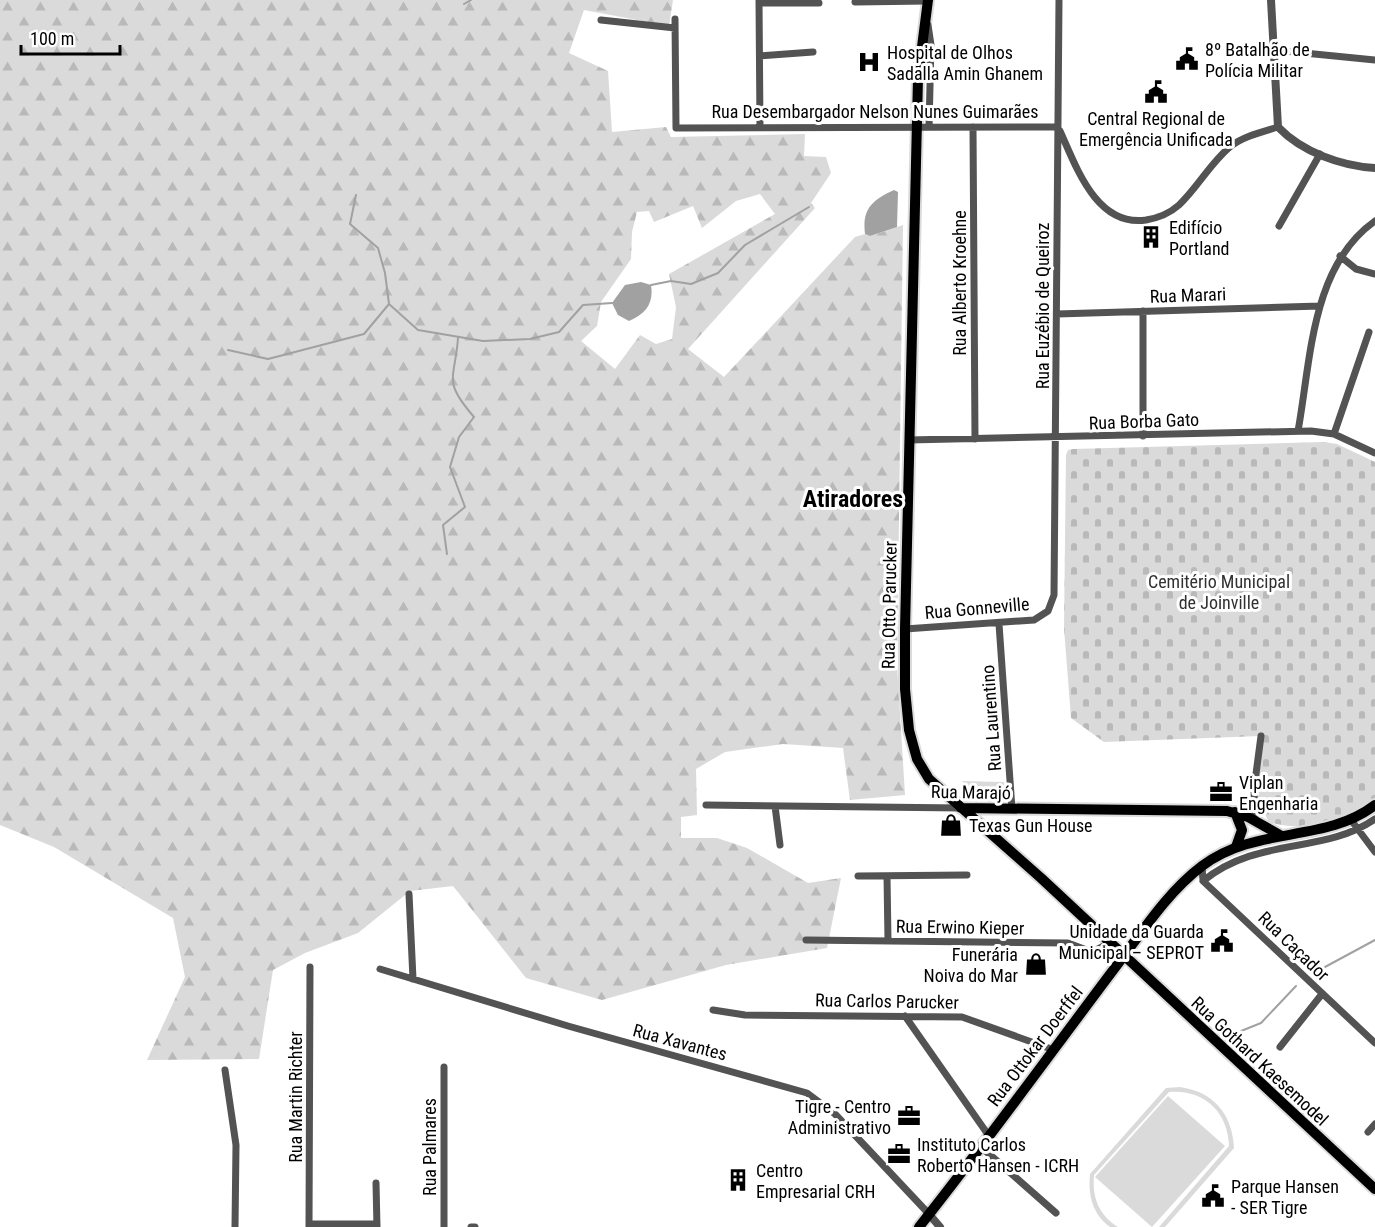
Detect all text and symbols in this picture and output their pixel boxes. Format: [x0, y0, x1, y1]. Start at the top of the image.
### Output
scale bar [21, 18, 120, 56]
text: 100 m [30, 28, 74, 49]
place label: 8º Batalhão de Polícia Militar [1205, 39, 1310, 81]
place label: Hospital de Olhos Sadalla Amin Ghanem [887, 42, 1043, 84]
public building icon: 8º Batalhão de Polícia Militar [1174, 46, 1200, 72]
hospital icon: Hospital de Olhos Sadalla Amin Ghanem [856, 49, 882, 75]
public building icon: Central Regional de Emergência Unificada [1143, 79, 1169, 105]
street label: Rua Desembargador Nelson Nunes Guimarães [711, 101, 1039, 122]
place label: Central Regional de Emergência Unificada [1079, 108, 1233, 150]
street label: Rua Alberto Kroehne [949, 210, 970, 356]
place label: Edifício Portland [1169, 217, 1230, 259]
street label: Rua Euzébio de Queiroz [1032, 223, 1053, 389]
building icon: Edifício Portland [1138, 224, 1164, 250]
street label: Rua Marari [1149, 283, 1227, 307]
street label: Rua Borba Gato [1088, 409, 1200, 433]
district label: Atiradores [803, 485, 903, 513]
street label: Rua Otto Parucker [877, 540, 901, 669]
park label: Cemitério Municipal de Joinville [1148, 571, 1290, 613]
street label: Rua Gonneville [924, 593, 1030, 623]
street label: Rua Laurentino [977, 664, 1005, 772]
place label: Viplan Engenharia [1239, 772, 1318, 814]
office icon: Viplan Engenharia [1208, 779, 1234, 805]
street label: Rua Marajó [931, 781, 1011, 803]
shop icon: Texas Gun House [938, 812, 964, 838]
place label: Texas Gun House [969, 815, 1093, 836]
street label: Rua Caçador [1254, 907, 1334, 985]
street label: Rua Erwino Kieper [896, 915, 1025, 939]
place label: Unidade da Guarda Municipal – SEPROT [1058, 921, 1204, 963]
public building icon: Unidade da Guarda Municipal – SEPROT [1209, 928, 1235, 954]
place label: Funerária Noiva do Mar [924, 944, 1019, 986]
shop icon: Funerária Noiva do Mar [1023, 951, 1049, 977]
street label: Rua Ottokar Doerffel [983, 982, 1087, 1110]
street label: Rua Carlos Parucker [815, 989, 960, 1013]
street label: Rua Gothard Kaesemodel [1187, 992, 1333, 1130]
street label: Rua Xavantes [631, 1019, 729, 1065]
street label: Rua Martin Richter [285, 1031, 306, 1163]
place label: Tigre - Centro Administrativo [788, 1096, 891, 1138]
street label: Rua Palmares [419, 1098, 440, 1196]
office icon: Tigre - Centro Administrativo [896, 1103, 922, 1129]
place label: Instituto Carlos Roberto Hansen - ICRH [917, 1134, 1079, 1176]
office icon: Instituto Carlos Roberto Hansen - ICRH [886, 1141, 912, 1167]
place label: Centro Empresarial CRH [756, 1160, 875, 1202]
building icon: Centro Empresarial CRH [725, 1167, 751, 1193]
place label: Parque Hansen - SER Tigre [1231, 1176, 1339, 1218]
public building icon: Parque Hansen - SER Tigre [1200, 1183, 1226, 1209]

